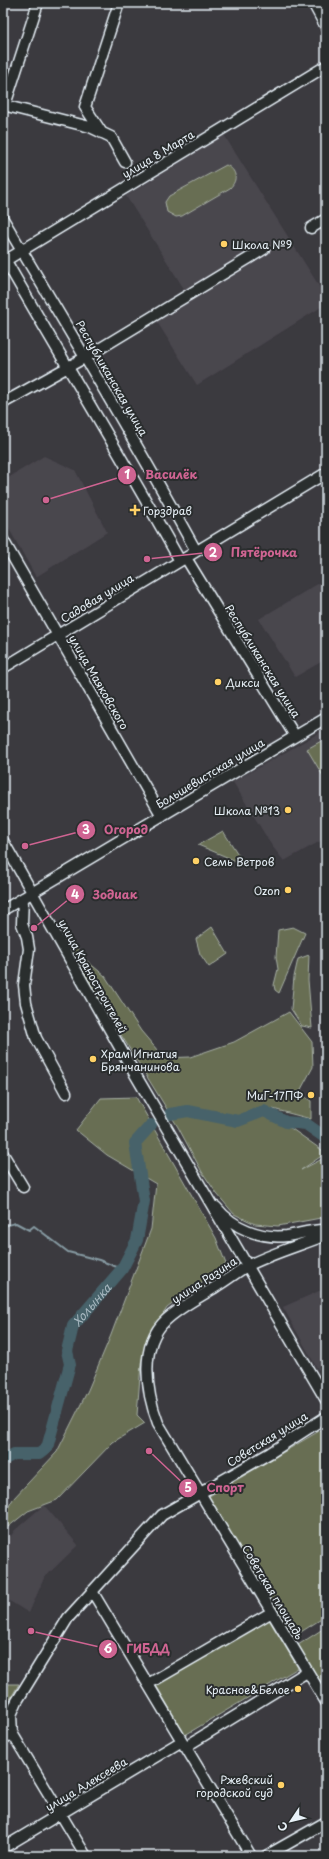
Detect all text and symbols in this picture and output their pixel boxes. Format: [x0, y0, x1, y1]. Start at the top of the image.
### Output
street label: улица 8 Марта [119, 126, 198, 182]
place label: Школа №9 [232, 236, 292, 253]
marker: Школа №9 [219, 239, 229, 249]
street label: Республиканская улица [72, 317, 152, 439]
callout: Василёк [117, 463, 205, 487]
text: 1 [124, 465, 130, 483]
text: Василёк [145, 465, 197, 483]
place label: Горздрав [143, 502, 192, 519]
marker: Горздрав [130, 505, 140, 515]
callout: Пятёрочка [203, 540, 305, 564]
text: 2 [209, 543, 218, 561]
text: Пятёрочка [231, 543, 298, 561]
street label: Садовая улица [57, 569, 137, 627]
street label: Республиканская улица [221, 601, 305, 721]
street label: улица Маяковского [65, 631, 133, 733]
place label: Дикси [225, 674, 260, 691]
marker: Дикси [213, 677, 223, 687]
street label: Большевистская улица [152, 734, 268, 812]
place label: Школа №13 [214, 802, 280, 819]
marker: Школа №13 [283, 805, 293, 815]
callout: Огород [76, 818, 156, 842]
text: 3 [82, 820, 90, 838]
text: Огород [104, 820, 148, 838]
place label: Семь Ветров [204, 853, 275, 870]
marker: Семь Ветров [191, 856, 201, 866]
callout: Зодиак [65, 882, 145, 906]
place label: Ozon [254, 882, 280, 899]
text: 4 [71, 885, 79, 903]
text: Зодиак [92, 885, 138, 903]
marker: Ozon [283, 885, 293, 895]
street label: улица Краностроителей [54, 916, 132, 1036]
place label: Храм Игнатия Брянчанинова [101, 1045, 180, 1075]
marker: Храм Игнатия Брянчанинова [88, 1054, 98, 1064]
place label: МиГ-17ПФ [247, 1087, 303, 1104]
marker: МиГ-17ПФ [306, 1090, 316, 1100]
street label: улица Разина [168, 1252, 240, 1308]
water label: Холынка [68, 1279, 115, 1330]
street label: Советская улица [223, 1407, 311, 1471]
callout: Спорт [178, 1476, 251, 1500]
text: 5 [184, 1478, 192, 1496]
text: Спорт [206, 1478, 244, 1496]
street label: Советская площадь [238, 1541, 308, 1643]
callout: ГИБДД [98, 1637, 178, 1661]
text: 6 [104, 1639, 113, 1657]
text: ГИБДД [126, 1639, 170, 1657]
place label: Красное&Белое [206, 1681, 290, 1698]
marker: Красное&Белое [293, 1684, 303, 1694]
street label: улица Алексеева [42, 1753, 130, 1815]
place label: Ржевский городской суд [196, 1771, 273, 1801]
marker: Ржевский городской суд [276, 1780, 286, 1790]
north arrow [271, 1801, 311, 1841]
text: С [273, 1819, 292, 1835]

